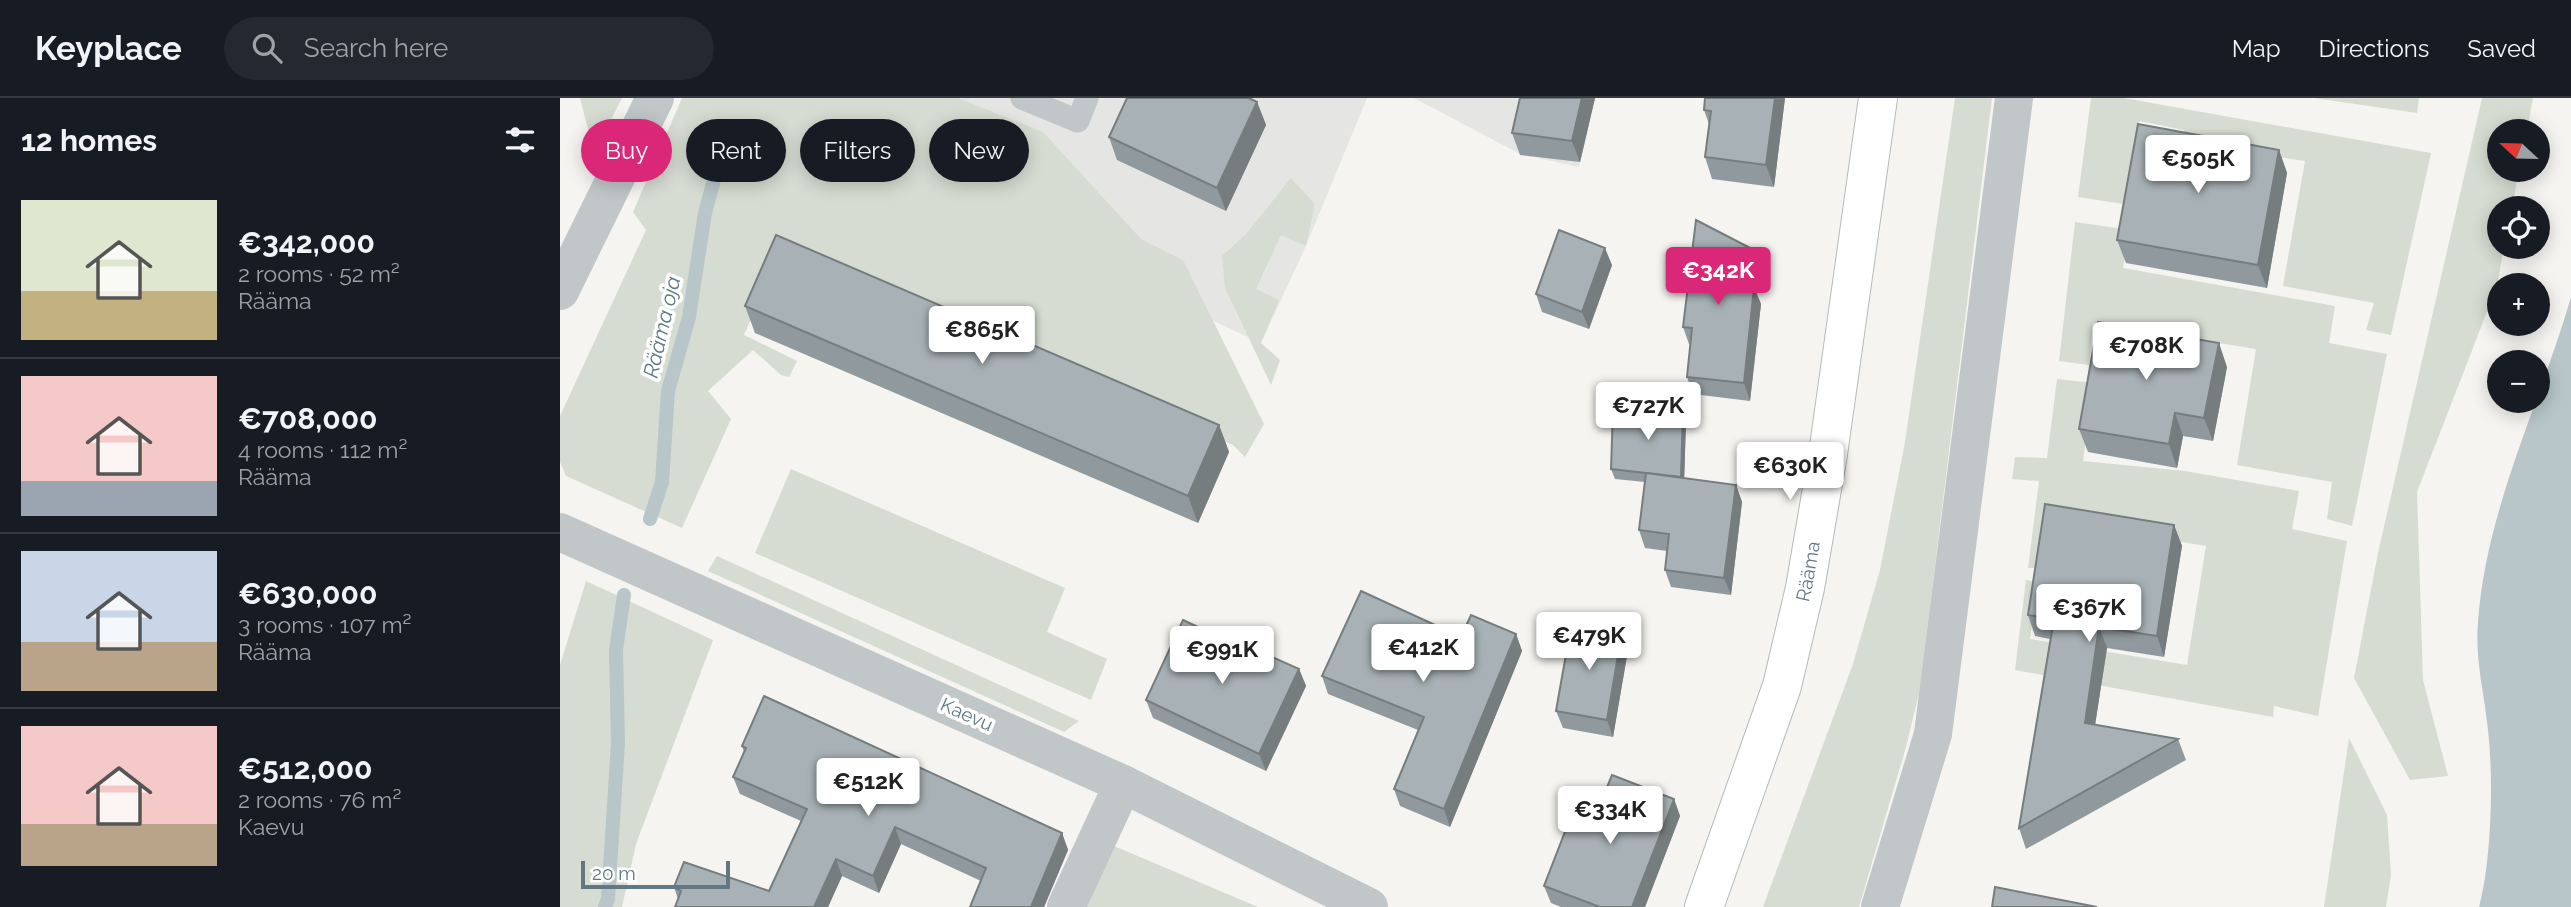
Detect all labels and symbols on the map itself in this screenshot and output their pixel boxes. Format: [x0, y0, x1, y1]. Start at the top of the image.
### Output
north arrow [2487, 119, 2550, 182]
pin: €505K [2149, 136, 2247, 195]
pin: €342K [1669, 248, 1767, 307]
water label: Rääma oja [638, 274, 685, 380]
pin: €865K [933, 306, 1031, 366]
pin: €708K [2097, 322, 2195, 382]
pin: €727K [1599, 382, 1697, 442]
pin: €630K [1741, 442, 1839, 502]
street label: Rääma [1791, 539, 1824, 604]
pin: €367K [2040, 584, 2138, 644]
pin: €479K [1540, 612, 1638, 672]
pin: €412K [1374, 624, 1472, 684]
pin: €991K [1173, 626, 1271, 686]
street label: Kaevu [937, 693, 997, 735]
pin: €512K [819, 758, 917, 818]
pin: €334K [1561, 786, 1659, 846]
scale bar [581, 858, 730, 890]

